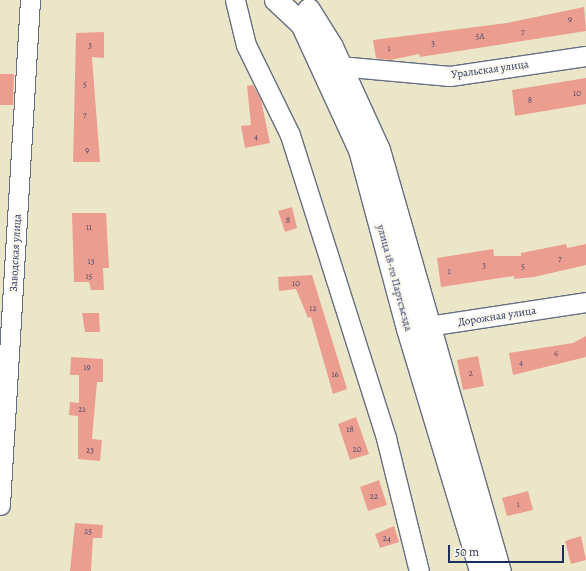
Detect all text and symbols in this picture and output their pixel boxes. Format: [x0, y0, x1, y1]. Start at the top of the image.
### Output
house number: 9 [568, 14, 572, 24]
house number: 7 [521, 26, 525, 36]
house number: 5А [475, 31, 485, 41]
house number: 3 [431, 38, 435, 48]
house number: 3 [88, 40, 92, 50]
house number: 1 [387, 43, 391, 53]
street label: Уральская улица [450, 58, 530, 82]
house number: 5 [83, 79, 87, 89]
house number: 10 [573, 88, 581, 98]
house number: 8 [528, 95, 532, 105]
house number: 7 [83, 109, 87, 119]
house number: 4 [254, 131, 258, 141]
house number: 9 [85, 145, 89, 155]
street label: Заводская улица [7, 214, 25, 292]
house number: 8 [286, 215, 290, 225]
house number: 11 [86, 222, 92, 232]
street label: улица 18-го Партсъезда [373, 223, 415, 333]
house number: 7 [558, 253, 562, 263]
house number: 13 [88, 256, 94, 266]
house number: 3 [482, 260, 486, 270]
house number: 5 [521, 261, 525, 271]
house number: 1 [447, 266, 451, 276]
house number: 15 [86, 271, 92, 281]
house number: 10 [292, 278, 300, 288]
house number: 12 [309, 303, 317, 313]
street label: Дорожная улица [457, 304, 537, 330]
house number: 6 [554, 348, 558, 358]
house number: 4 [519, 357, 523, 367]
house number: 19 [83, 362, 91, 372]
house number: 2 [469, 368, 473, 378]
house number: 16 [331, 369, 339, 379]
house number: 21 [78, 404, 86, 414]
house number: 18 [346, 424, 354, 434]
house number: 20 [352, 444, 362, 454]
house number: 23 [86, 445, 94, 455]
house number: 22 [370, 491, 378, 501]
house number: 1 [516, 499, 520, 509]
house number: 25 [84, 526, 92, 536]
house number: 24 [383, 533, 391, 543]
scale bar [450, 537, 566, 563]
text: 50 m [455, 544, 479, 560]

